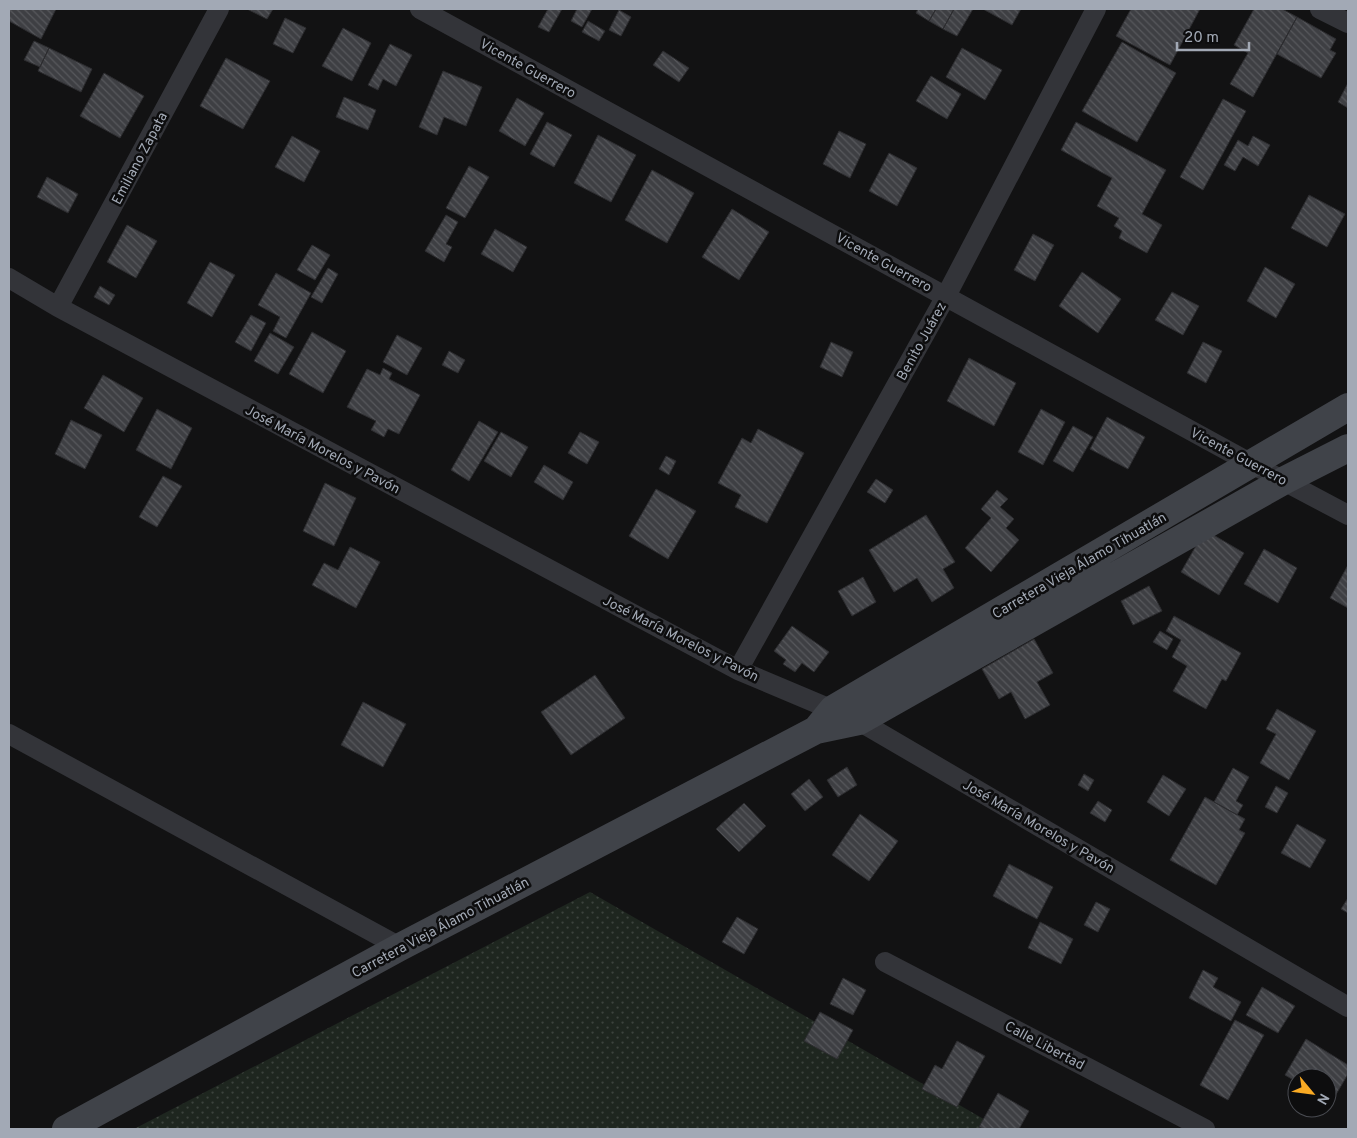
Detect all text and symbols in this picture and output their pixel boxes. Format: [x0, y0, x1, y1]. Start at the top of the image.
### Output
scale bar [1177, 20, 1250, 52]
text: 20 m [1184, 29, 1219, 48]
street label: Vicente Guerrero [476, 36, 578, 103]
street label: Emiliano Zapata [109, 110, 172, 208]
street label: Vicente Guerrero [832, 230, 934, 297]
street label: Benito Juárez [894, 300, 951, 384]
street label: José María Morelos y Pavón [242, 402, 403, 498]
street label: Vicente Guerrero [1187, 425, 1290, 490]
street label: Carretera Vieja Álamo Tihuatlán [989, 508, 1170, 623]
street label: José María Morelos y Pavón [599, 593, 761, 686]
street label: José María Morelos y Pavón [959, 777, 1117, 878]
street label: Carretera Vieja Álamo Tihuatlán [349, 873, 532, 982]
street label: Calle Libertad [1001, 1018, 1087, 1074]
north arrow [1287, 1068, 1337, 1118]
text: N [1312, 1090, 1332, 1107]

